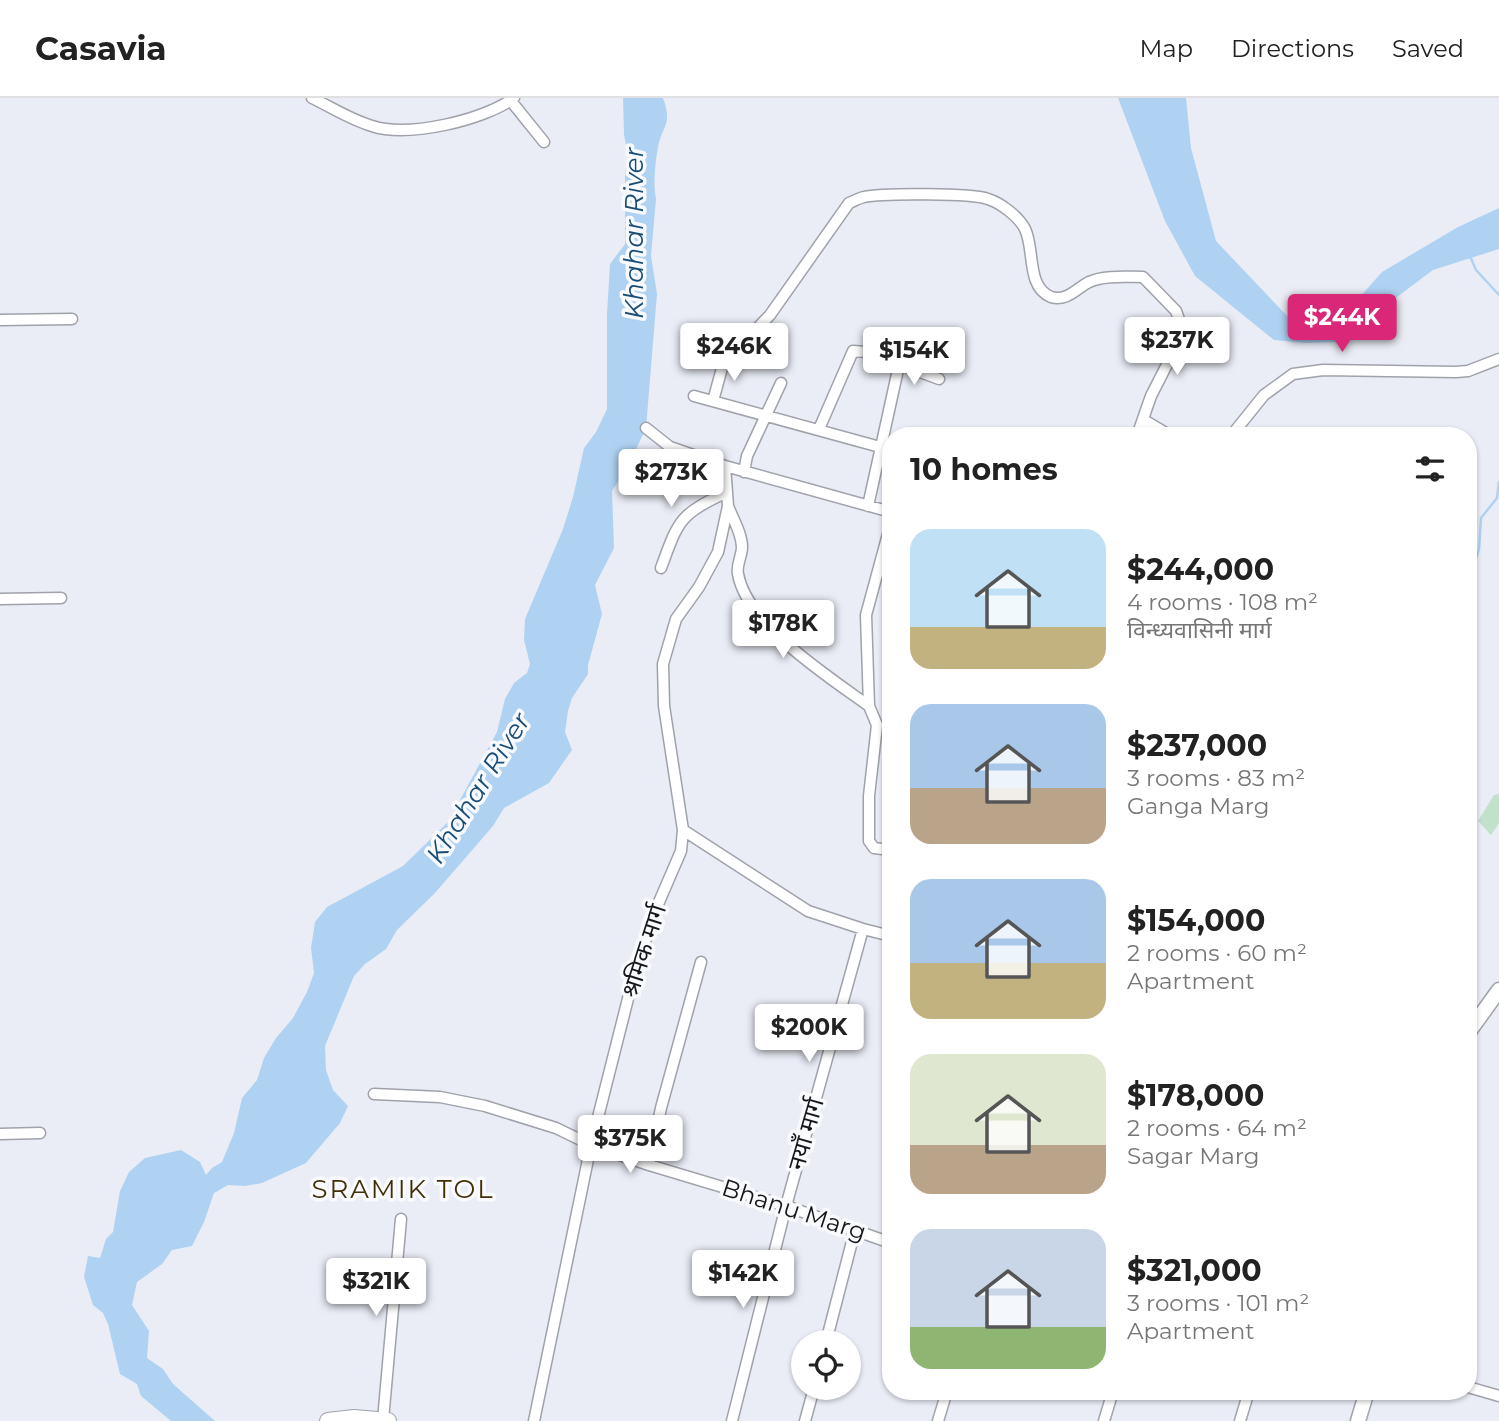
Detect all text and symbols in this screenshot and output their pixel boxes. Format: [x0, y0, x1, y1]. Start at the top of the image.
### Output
text: Casavia [35, 28, 167, 68]
text: Map [1140, 34, 1193, 63]
text: Directions [1231, 34, 1354, 63]
text: Saved [1392, 34, 1464, 63]
water label: Khahar River [618, 147, 650, 319]
pin: $244K [1293, 294, 1391, 354]
text: $244K [1304, 303, 1380, 331]
pin: $237K [1128, 317, 1226, 377]
pin: $246K [685, 324, 783, 383]
text: $237K [1141, 326, 1213, 354]
pin: $154K [865, 328, 963, 387]
text: $246K [696, 332, 772, 360]
text: $154K [879, 336, 949, 364]
pin: $273K [622, 450, 720, 509]
icon: filters [1411, 450, 1449, 488]
text: 10 homes [910, 451, 1058, 488]
text: $273K [635, 458, 707, 486]
text: $244,000 [1127, 551, 1274, 588]
icon: home [966, 557, 1050, 641]
text: 4 rooms · 108 m² [1127, 588, 1318, 616]
pin: $178K [734, 601, 832, 660]
text: $178K [748, 609, 818, 637]
text: विन्ध्यवासिनी मार्ग [1127, 616, 1272, 644]
water label: Khahar River [419, 706, 537, 869]
text: $237,000 [1127, 727, 1267, 764]
icon: home [966, 732, 1050, 816]
text: 3 rooms · 83 m² [1127, 764, 1305, 792]
text: Ganga Marg [1127, 792, 1269, 820]
street label: श्रमिक मार्ग [615, 900, 673, 1001]
text: $154,000 [1127, 902, 1265, 939]
icon: home [966, 907, 1050, 991]
text: 2 rooms · 60 m² [1127, 939, 1307, 967]
text: Apartment [1127, 967, 1255, 995]
pin: $200K [760, 1004, 858, 1064]
text: $200K [771, 1013, 847, 1041]
text: $178,000 [1127, 1077, 1264, 1114]
icon: home [966, 1082, 1050, 1166]
street label: नयाँ मार्ग [781, 1093, 830, 1173]
text: 2 rooms · 64 m² [1127, 1114, 1307, 1142]
pin: $375K [581, 1116, 679, 1175]
text: $375K [594, 1124, 666, 1152]
text: Sagar Marg [1127, 1142, 1260, 1170]
district label: SRAMIK TOL [311, 1173, 495, 1205]
street label: Bhanu Marg [718, 1173, 870, 1246]
pin: $142K [694, 1250, 792, 1310]
text: $321,000 [1127, 1252, 1262, 1289]
icon: home [966, 1257, 1050, 1341]
pin: $321K [327, 1258, 425, 1318]
text: $142K [708, 1259, 778, 1287]
text: $321K [342, 1267, 410, 1295]
text: 3 rooms · 101 m² [1127, 1289, 1309, 1317]
text: Apartment [1127, 1317, 1255, 1345]
map controls [791, 1330, 861, 1400]
button: locate [791, 1330, 861, 1400]

